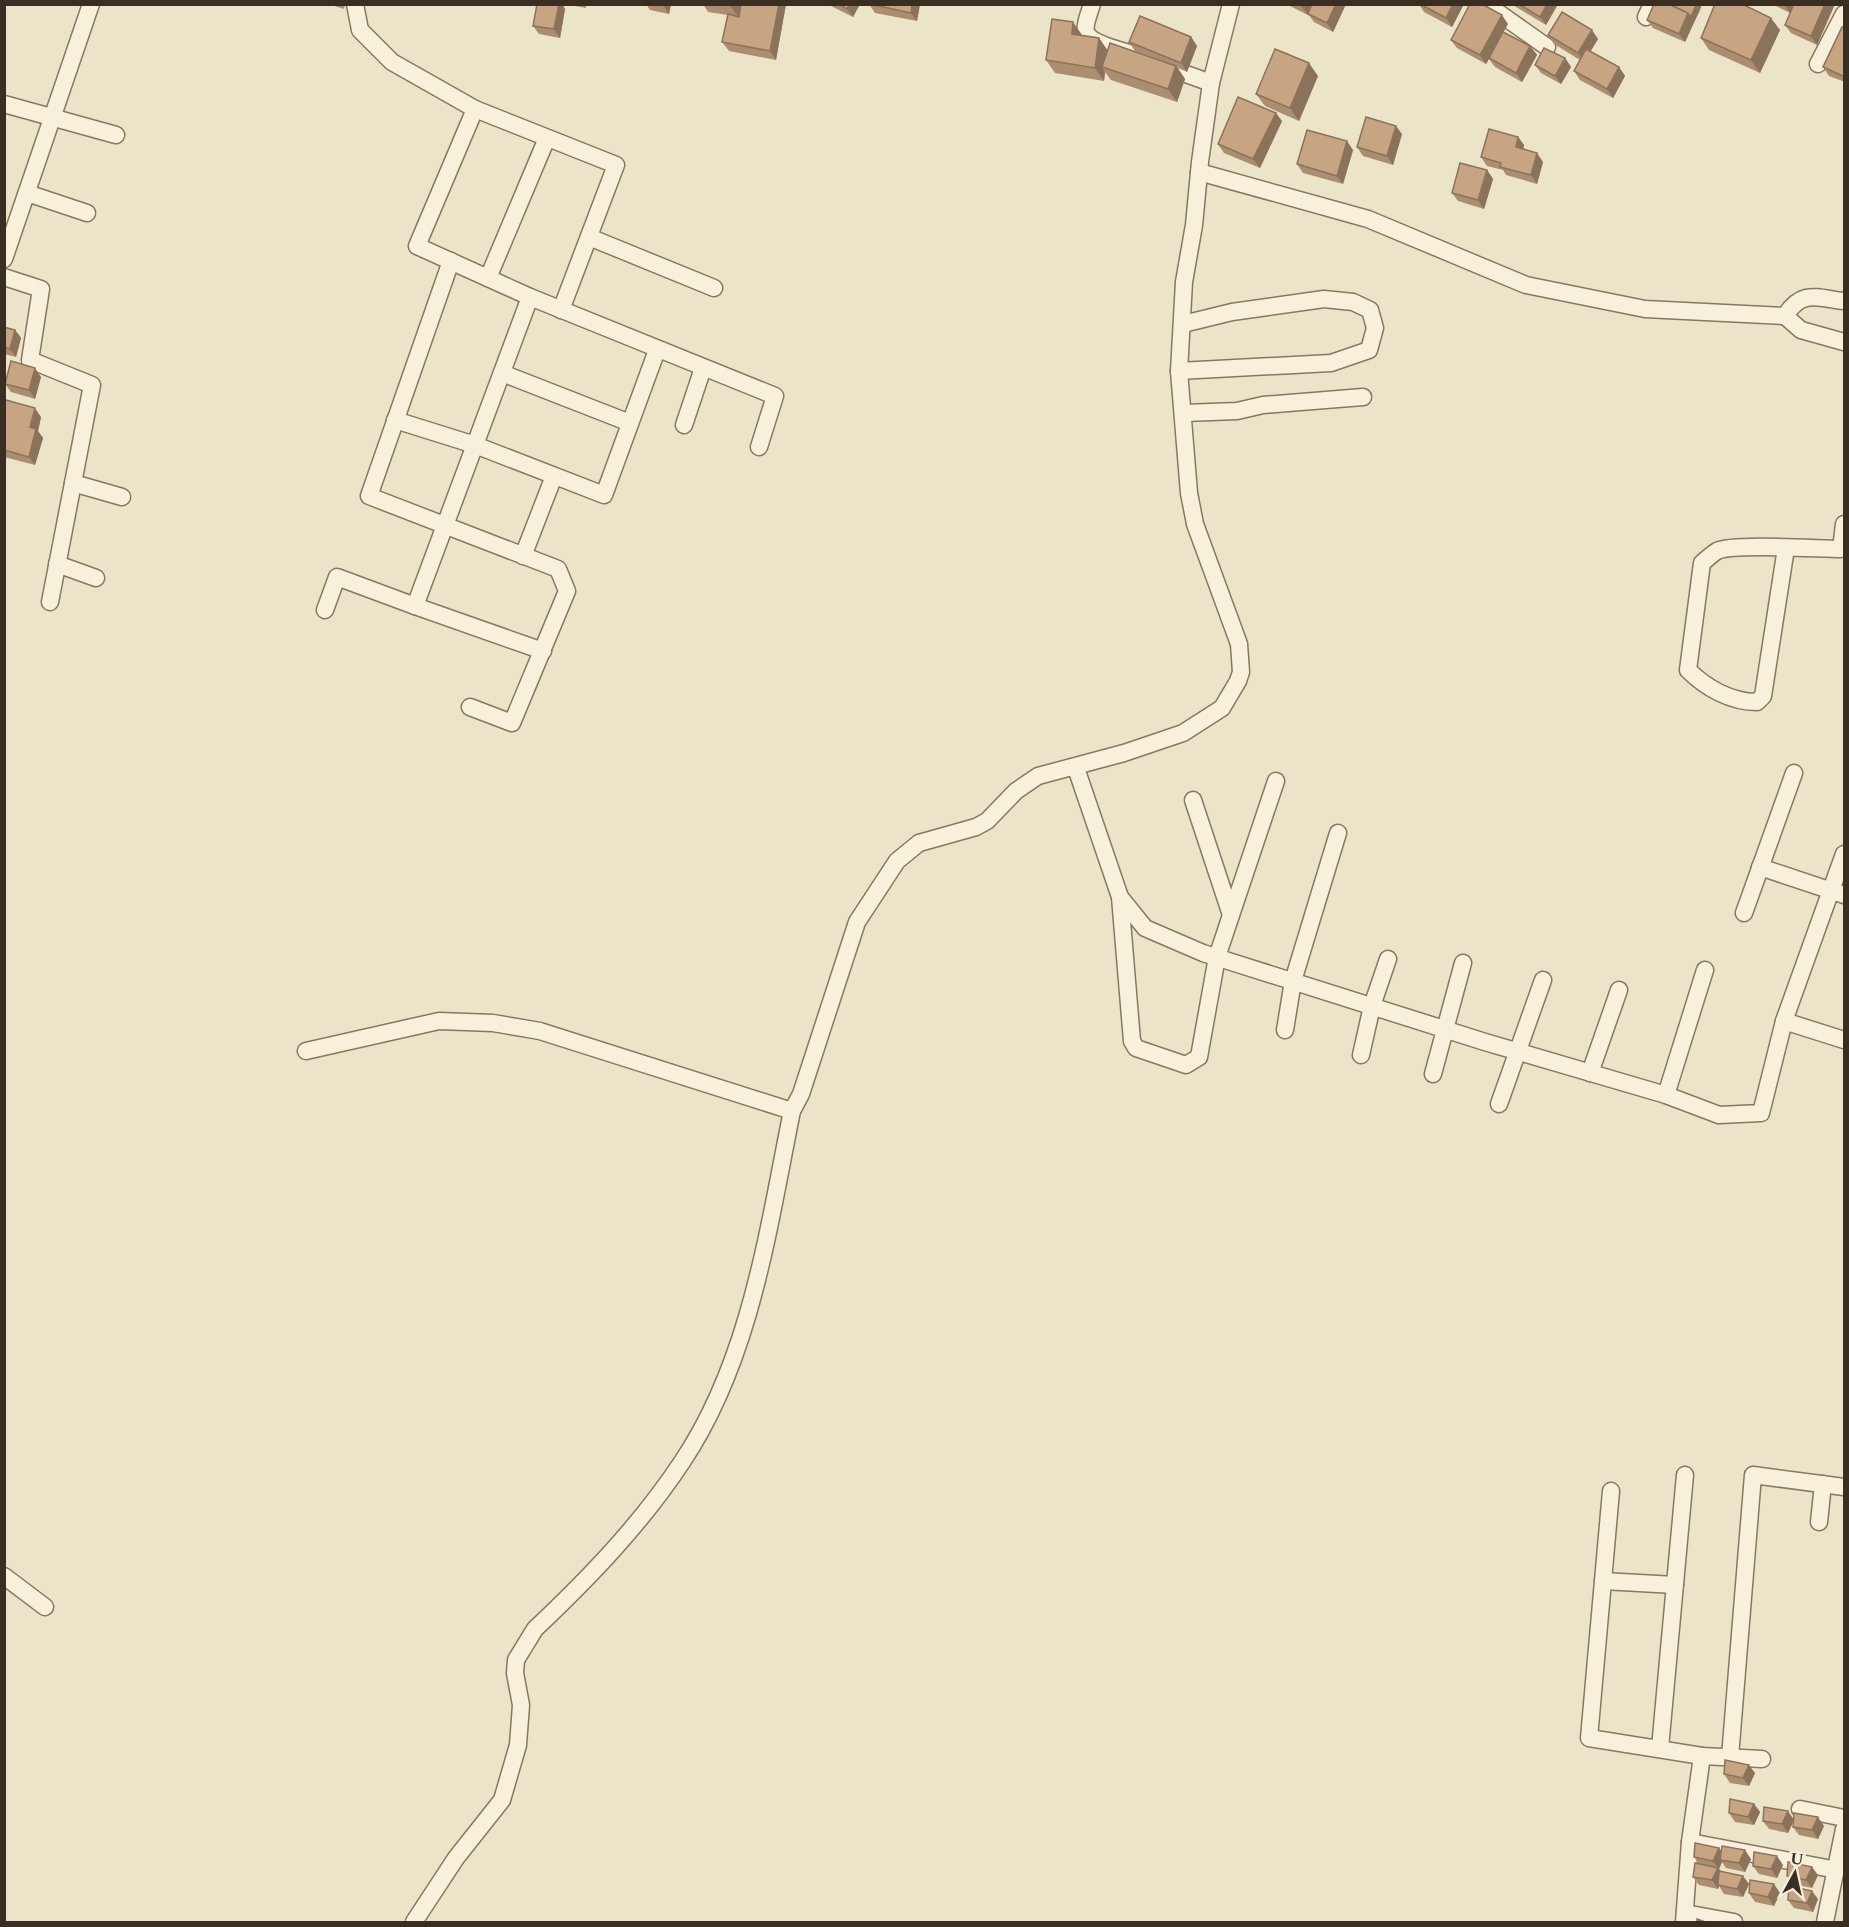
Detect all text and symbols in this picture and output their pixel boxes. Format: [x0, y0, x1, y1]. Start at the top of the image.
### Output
north arrow [1765, 1843, 1825, 1903]
text: U [1789, 1846, 1805, 1872]

